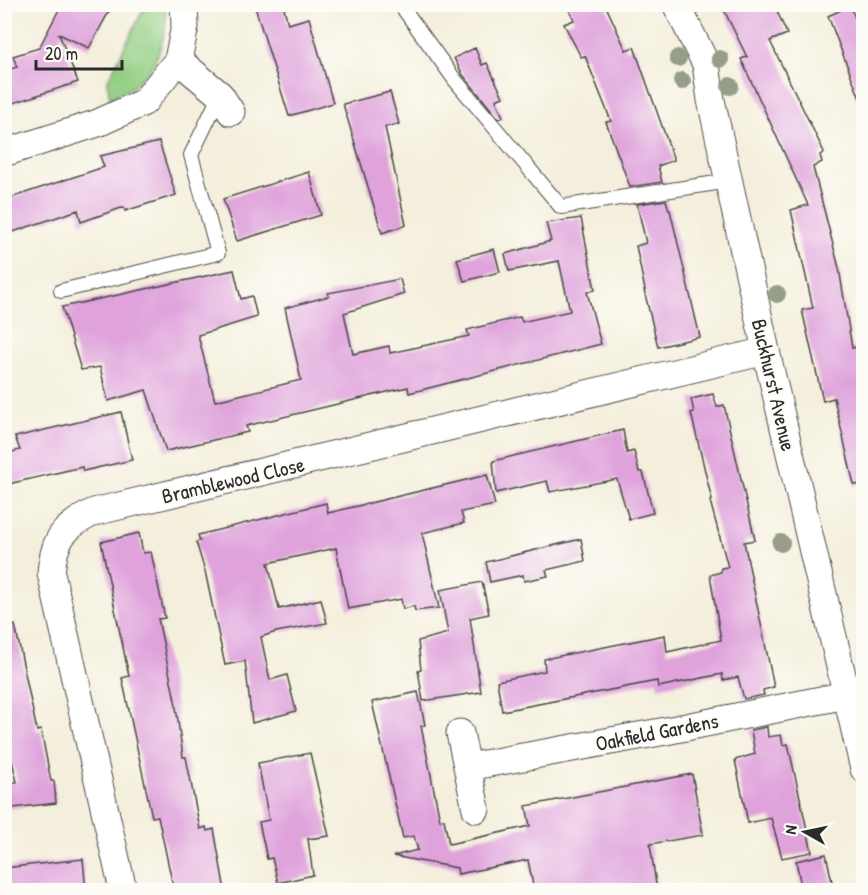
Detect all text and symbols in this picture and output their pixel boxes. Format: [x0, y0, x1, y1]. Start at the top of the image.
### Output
scale bar [36, 33, 122, 71]
text: 20 m [45, 41, 78, 66]
street label: Buckhurst Avenue [745, 316, 803, 454]
street label: Bramblewood Close [159, 450, 307, 510]
street label: Oakfield Gardens [593, 706, 721, 758]
north arrow [775, 802, 835, 862]
text: N [779, 823, 802, 836]

